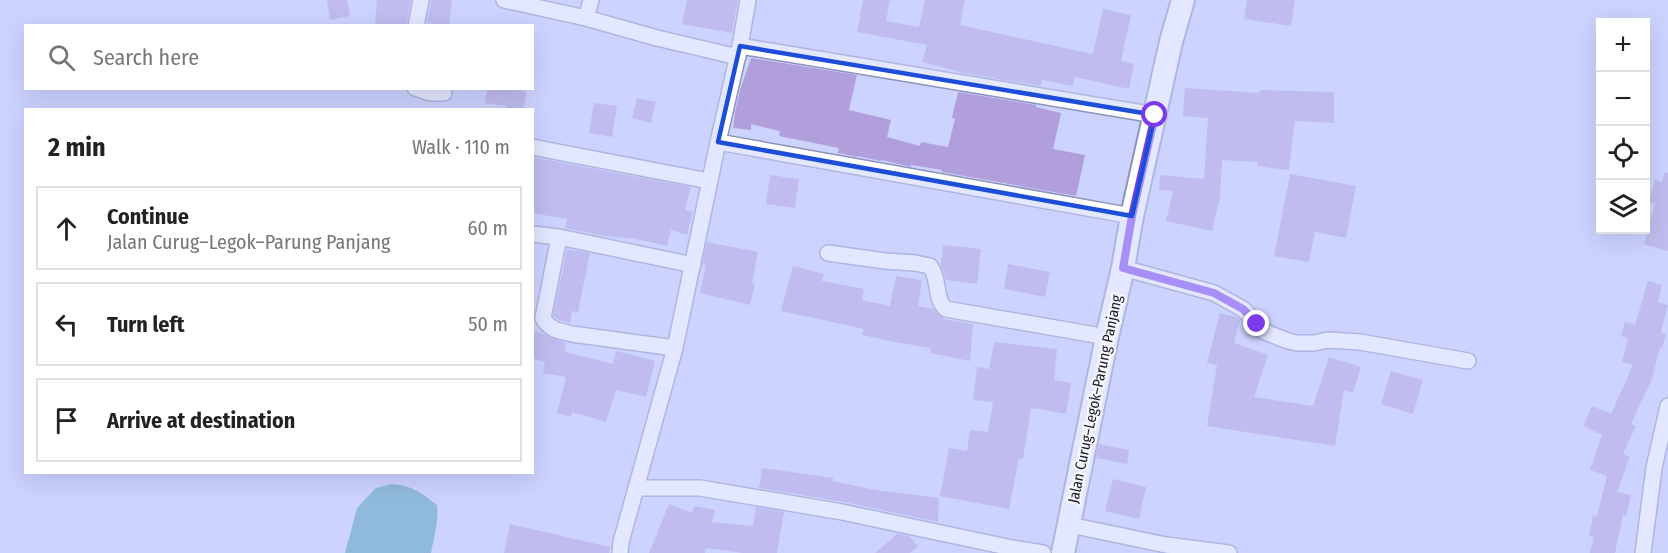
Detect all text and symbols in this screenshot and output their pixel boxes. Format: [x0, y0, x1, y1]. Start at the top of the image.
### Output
map controls [1596, 18, 1650, 234]
button: + [1596, 18, 1650, 72]
search box [24, 24, 534, 90]
icon: search [45, 41, 78, 74]
text: Search here [93, 44, 199, 71]
button: − [1596, 72, 1650, 126]
route start [1141, 101, 1167, 127]
button: locate [1596, 126, 1650, 180]
text: 2 min [48, 132, 106, 163]
text: Walk · 110 m [412, 135, 510, 159]
button: layers [1596, 180, 1650, 234]
text: Continue [107, 203, 189, 230]
icon: ahead [50, 212, 83, 245]
text: 60 m [468, 216, 508, 240]
text: Jalan Curug–Legok–Parung Panjang [107, 230, 391, 254]
street label: Jalan Curug–Legok–Parung Panjang [1064, 293, 1126, 505]
icon: left [50, 308, 83, 341]
route end [1243, 310, 1269, 336]
text: Turn left [107, 311, 185, 338]
text: 50 m [468, 312, 508, 336]
icon: arrive [50, 404, 83, 437]
text: Arrive at destination [107, 407, 295, 434]

